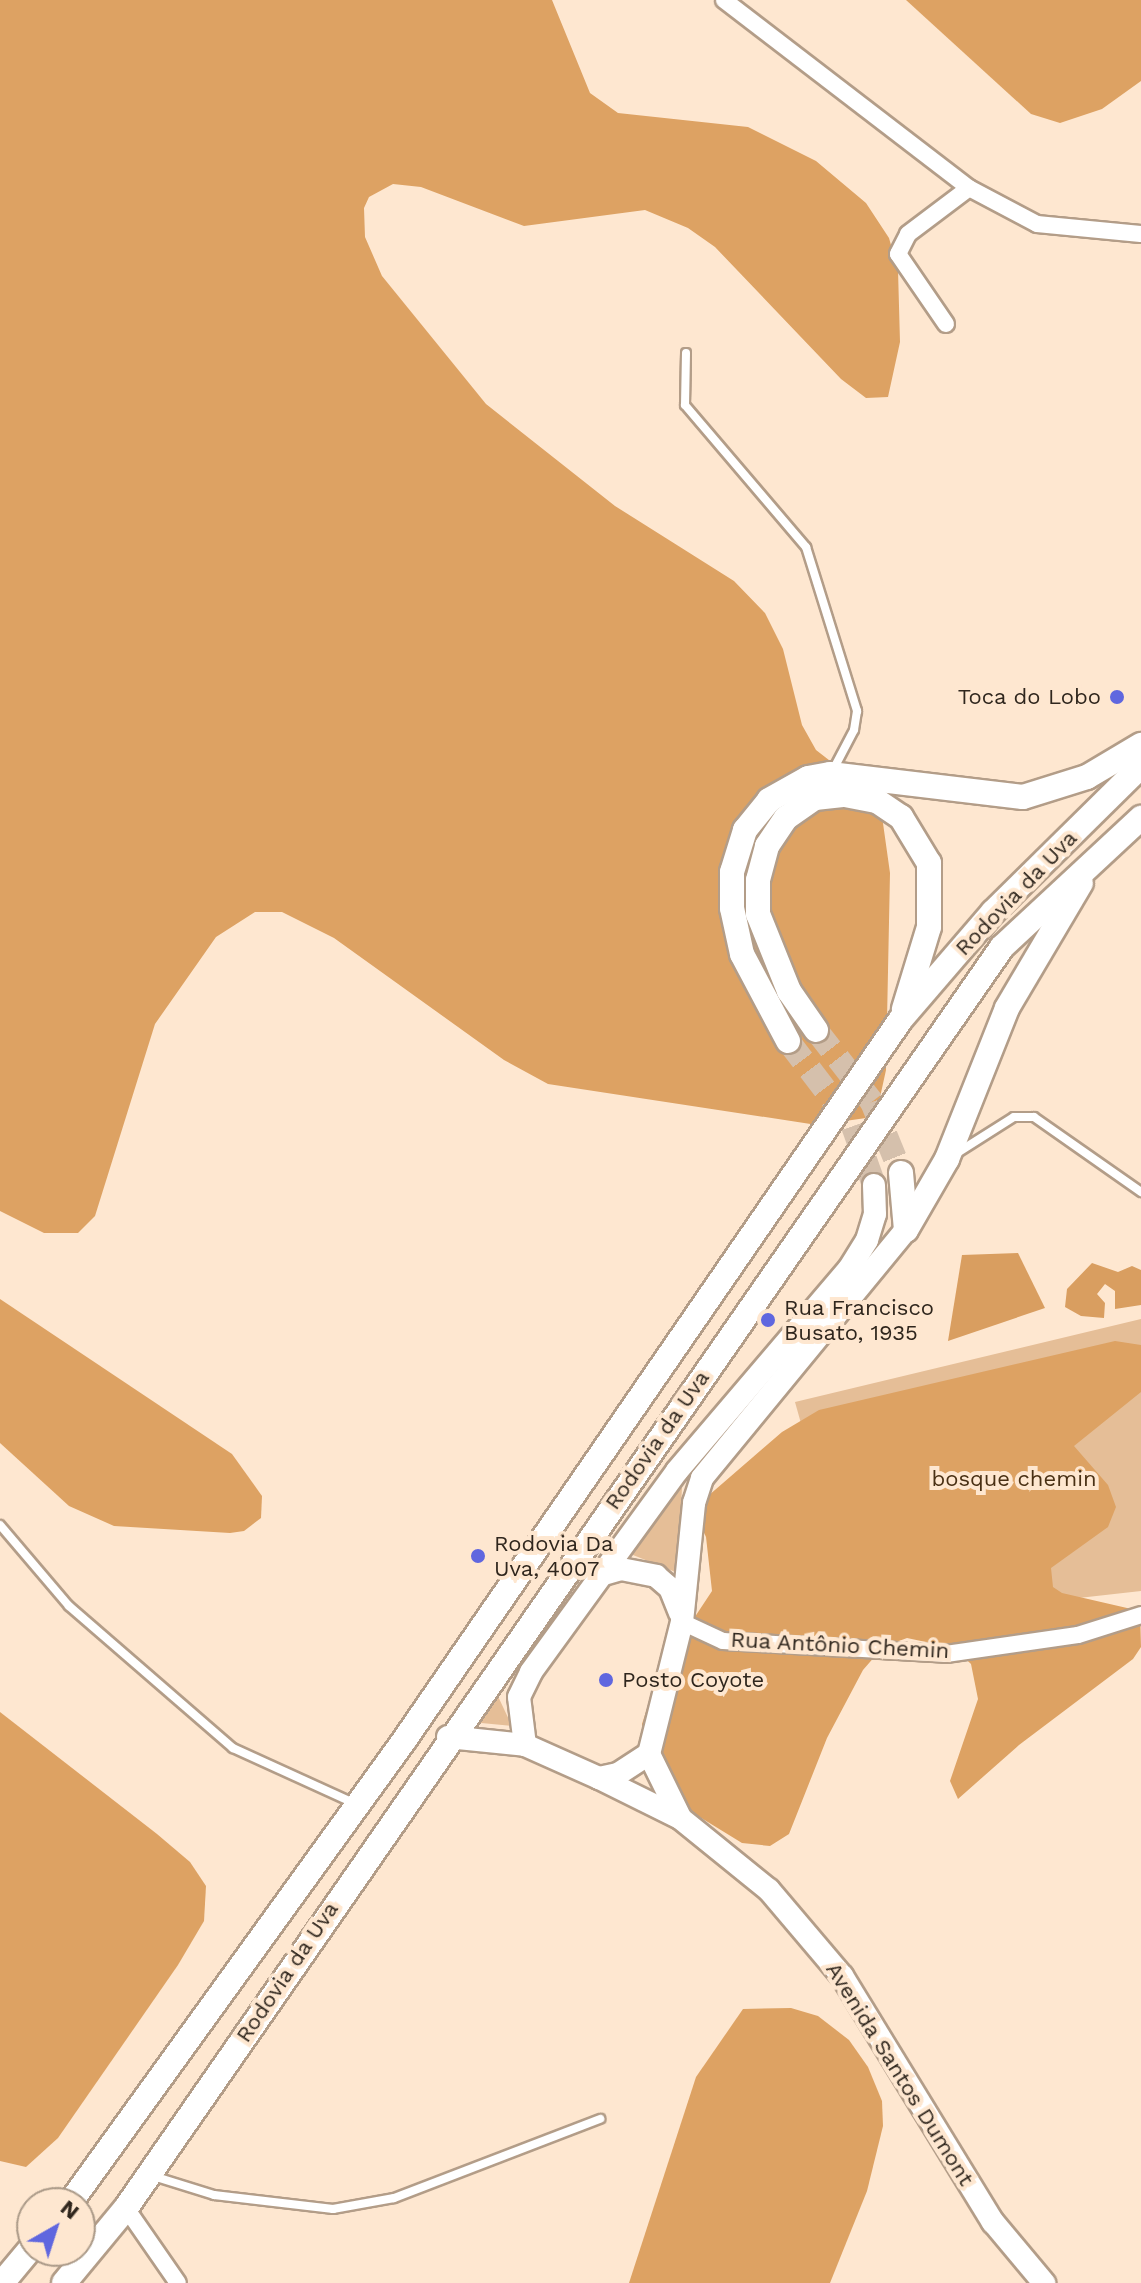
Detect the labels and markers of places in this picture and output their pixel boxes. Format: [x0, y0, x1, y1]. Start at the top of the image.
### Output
place label: Toca do Lobo [957, 684, 1101, 710]
marker: Toca do Lobo [1108, 688, 1126, 706]
place label: Rua Francisco Busato, 1935 [784, 1294, 934, 1346]
marker: Rua Francisco Busato, 1935 [759, 1311, 777, 1329]
place label: Rodovia Da Uva, 4007 [494, 1530, 614, 1582]
marker: Rodovia Da Uva, 4007 [469, 1547, 487, 1565]
place label: Posto Coyote [622, 1667, 764, 1693]
marker: Posto Coyote [597, 1671, 615, 1689]

